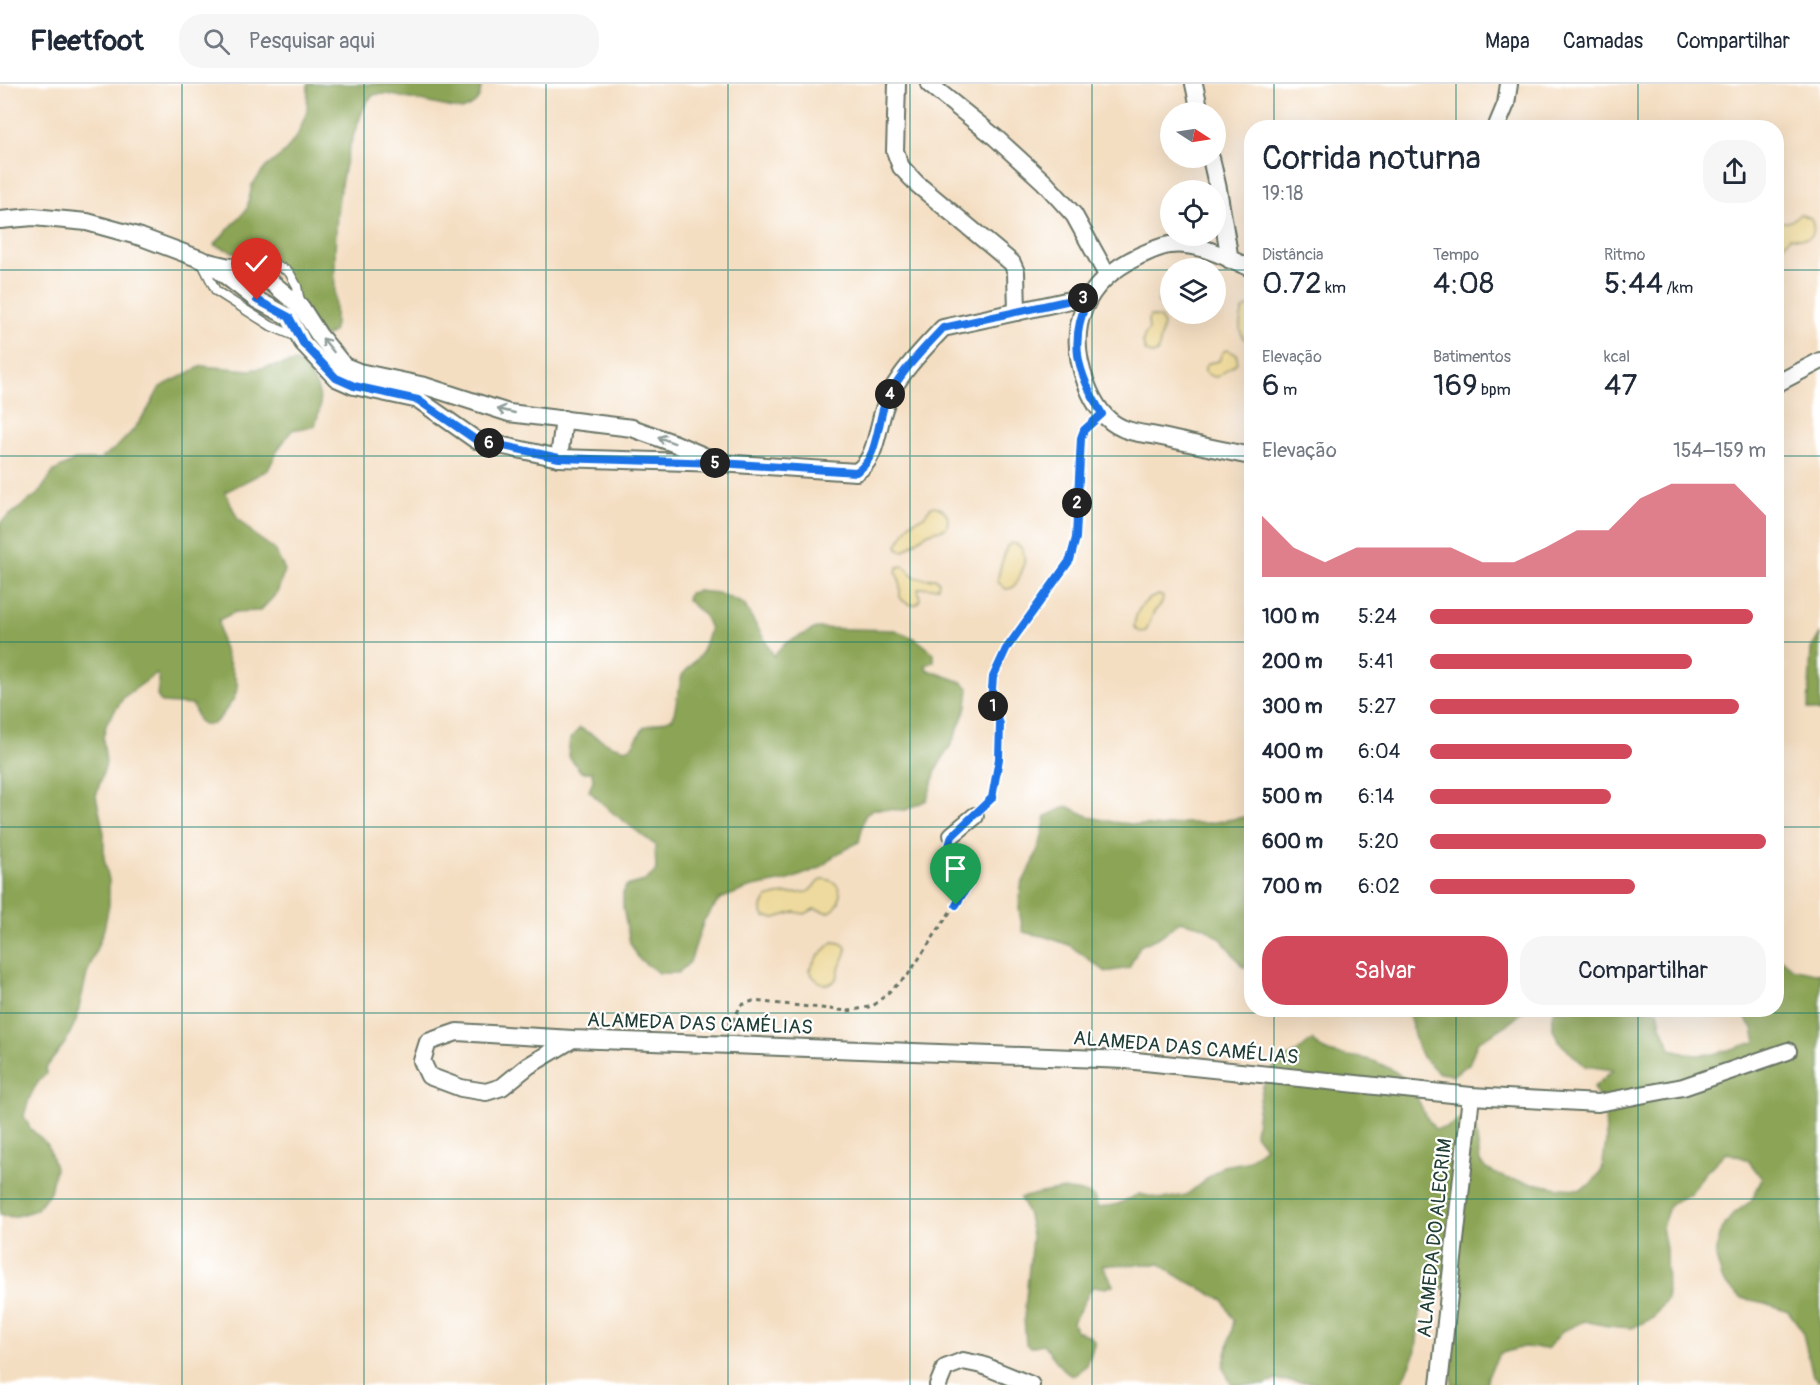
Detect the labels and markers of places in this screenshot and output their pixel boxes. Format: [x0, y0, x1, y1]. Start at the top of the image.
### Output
pin [231, 238, 282, 300]
pin: 3 [1068, 283, 1098, 313]
pin: 4 [875, 379, 905, 409]
pin: 6 [474, 428, 504, 458]
pin: 5 [700, 448, 730, 478]
pin: 2 [1062, 488, 1092, 518]
pin: 1 [978, 691, 1008, 721]
pin [930, 843, 981, 905]

